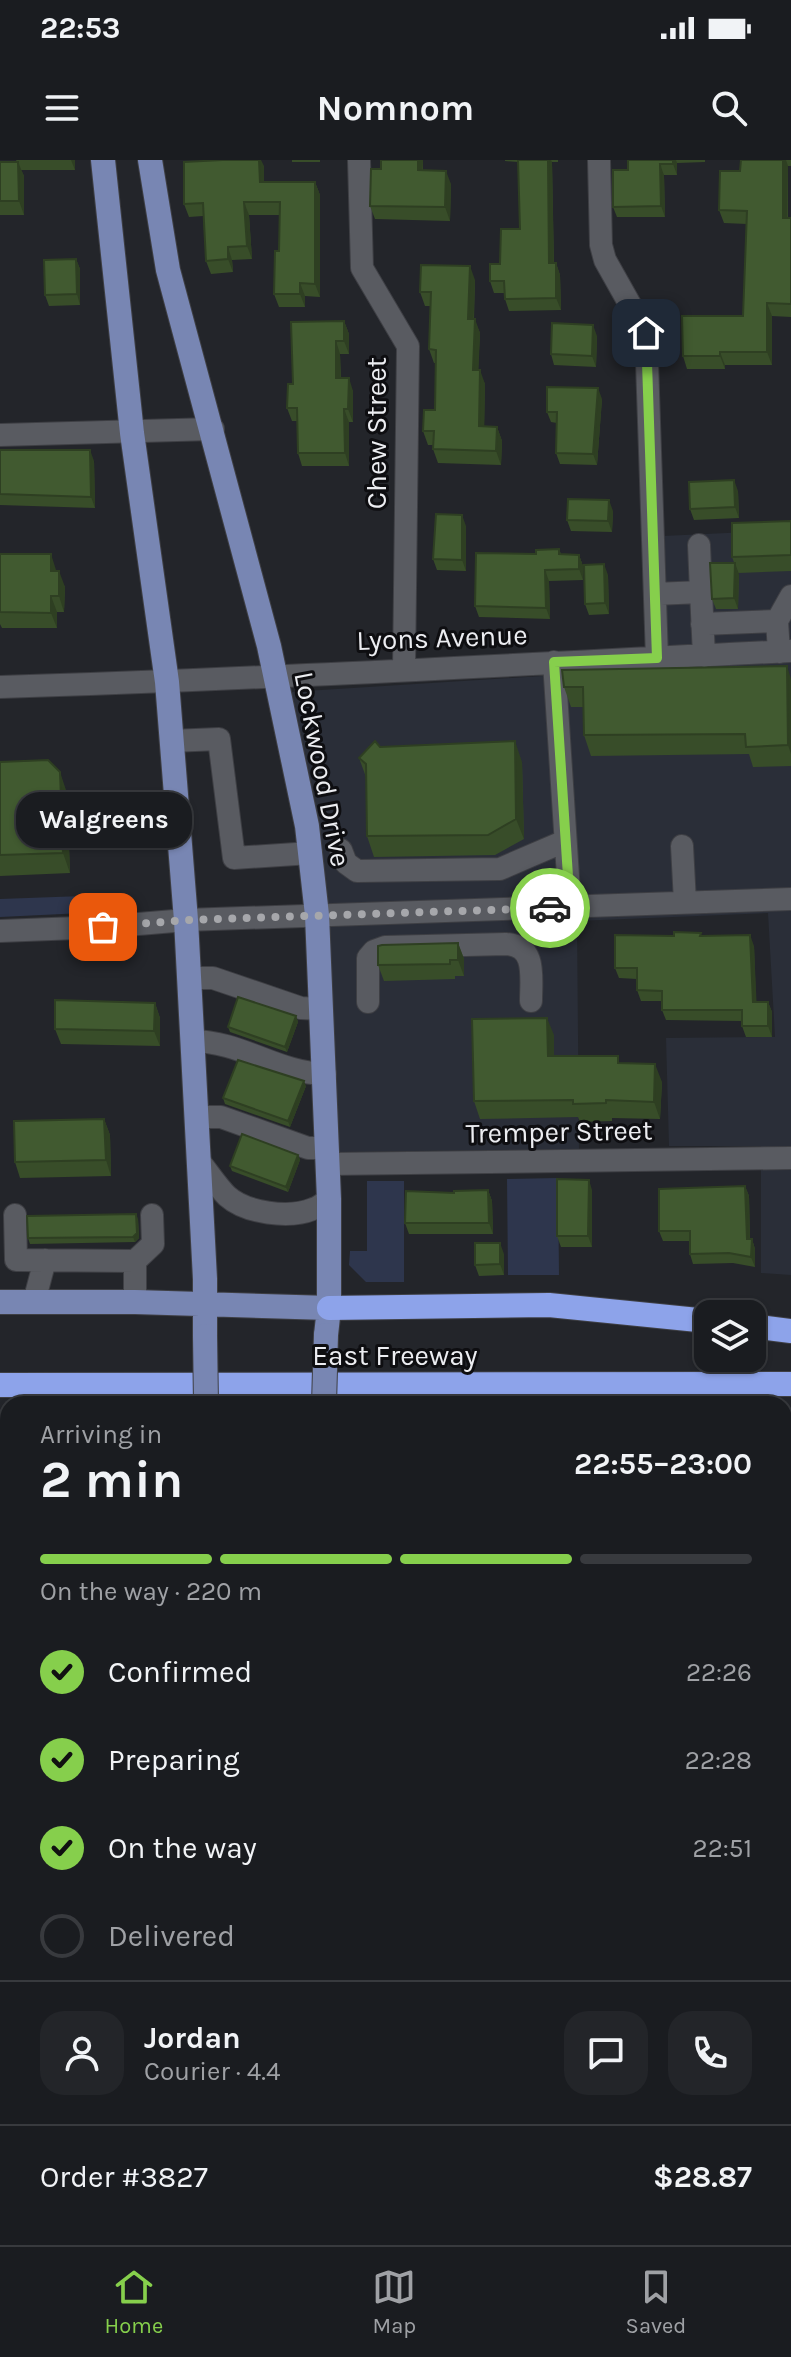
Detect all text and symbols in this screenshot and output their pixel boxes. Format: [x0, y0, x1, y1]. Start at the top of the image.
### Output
text: 22:53 [40, 10, 121, 46]
icon: menu [40, 86, 84, 130]
icon: search [707, 86, 751, 130]
text: Nomnom [317, 87, 474, 129]
pin [612, 299, 680, 367]
icon: home [624, 311, 668, 355]
street label: Chew Street [360, 357, 393, 509]
street label: Lyons Avenue [356, 618, 528, 657]
street label: Lockwood Drive [287, 669, 358, 870]
callout: Walgreens [15, 791, 191, 847]
text: Walgreens [39, 804, 169, 835]
courier [510, 868, 590, 948]
icon: car [528, 886, 572, 930]
pin [69, 893, 137, 961]
icon: bag [81, 905, 125, 949]
street label: Tremper Street [465, 1113, 653, 1150]
map controls [694, 1300, 766, 1372]
button: layers [694, 1300, 766, 1372]
street label: East Freeway [312, 1339, 478, 1372]
text: Arriving in [40, 1419, 162, 1450]
text: 22:55–23:00 [574, 1446, 752, 1482]
text: 2 min [40, 1449, 183, 1510]
text: On the way · 220 m [40, 1576, 262, 1607]
icon: check [40, 1650, 84, 1694]
text: Confirmed [108, 1654, 252, 1690]
text: 22:26 [686, 1657, 752, 1688]
icon: check [40, 1738, 84, 1782]
text: Preparing [108, 1742, 240, 1778]
text: 22:28 [685, 1745, 752, 1776]
icon: check [40, 1826, 84, 1870]
text: On the way [108, 1830, 257, 1866]
text: 22:51 [693, 1833, 752, 1864]
text: Delivered [108, 1918, 235, 1954]
button: person [40, 2011, 124, 2095]
button: chat [564, 2011, 648, 2095]
button: phone [668, 2011, 752, 2095]
text: Jordan [144, 2020, 241, 2056]
text: Courier · 4.4 [144, 2056, 280, 2087]
text: Order #3827 [40, 2159, 208, 2195]
text: $28.87 [653, 2159, 752, 2195]
tab: Home [105, 2265, 163, 2339]
tab: Map [372, 2265, 416, 2339]
tab: Saved [626, 2265, 686, 2339]

